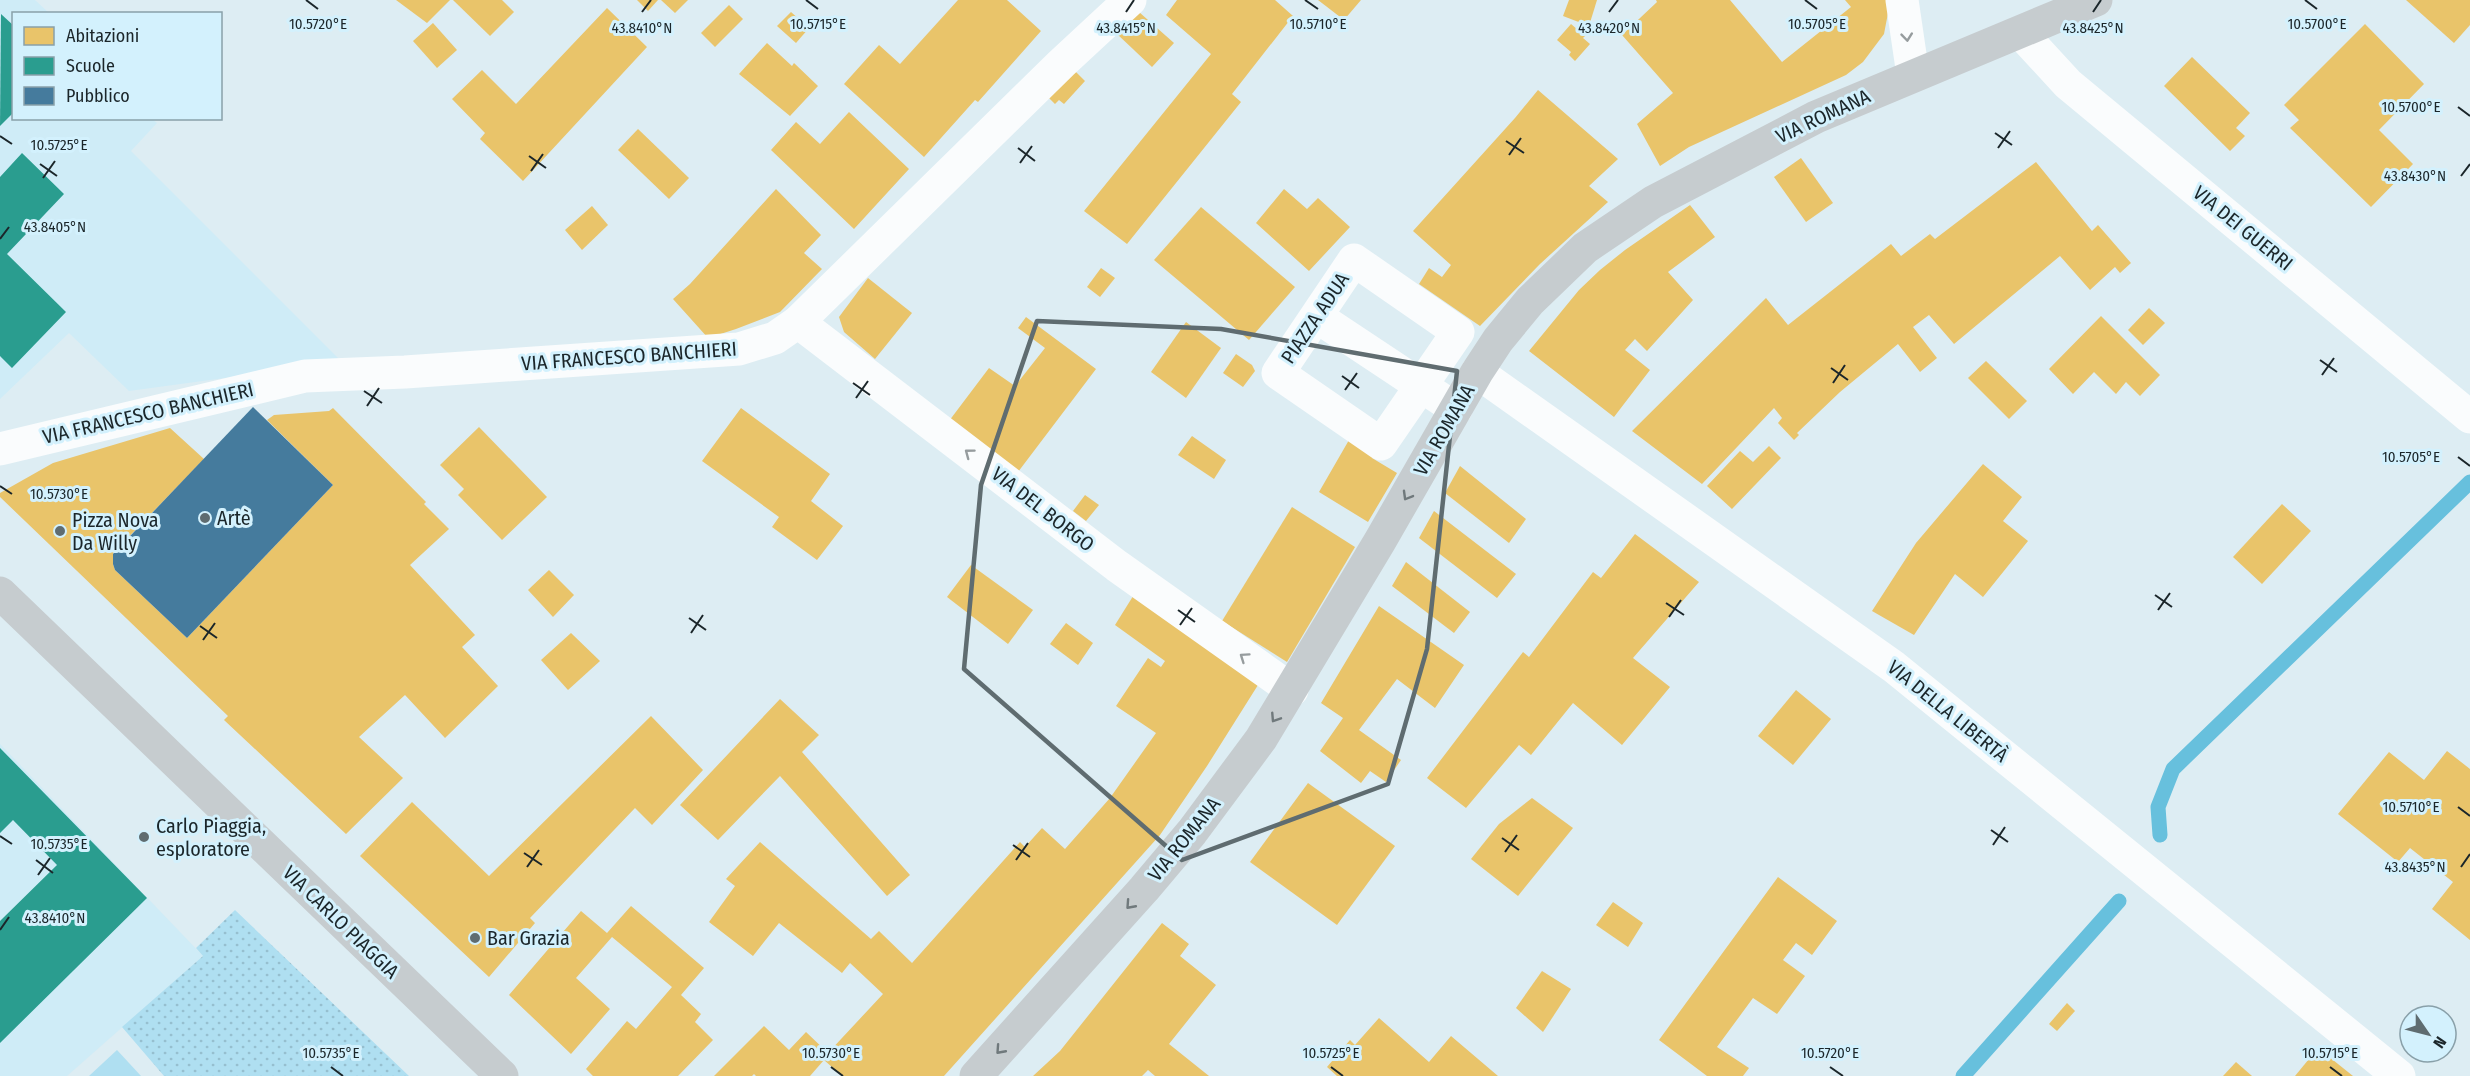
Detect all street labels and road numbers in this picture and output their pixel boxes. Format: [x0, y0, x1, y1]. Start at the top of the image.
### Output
street label: VIA ROMANA [1772, 84, 1874, 148]
street label: VIA DEI GUERRI [2188, 181, 2298, 275]
street label: PIAZZA ADUA [1276, 268, 1354, 368]
street label: VIA FRANCESCO BANCHIERI [521, 337, 737, 375]
street label: VIA FRANCESCO BANCHIERI [40, 377, 256, 449]
street label: VIA ROMANA [1408, 380, 1480, 480]
street label: VIA DEL BORGO [987, 462, 1099, 556]
street label: VIA DELLA LIBERTÀ [1883, 655, 2014, 767]
street label: VIA ROMANA [1143, 792, 1225, 886]
street label: VIA CARLO PIAGGIA [278, 861, 404, 984]

